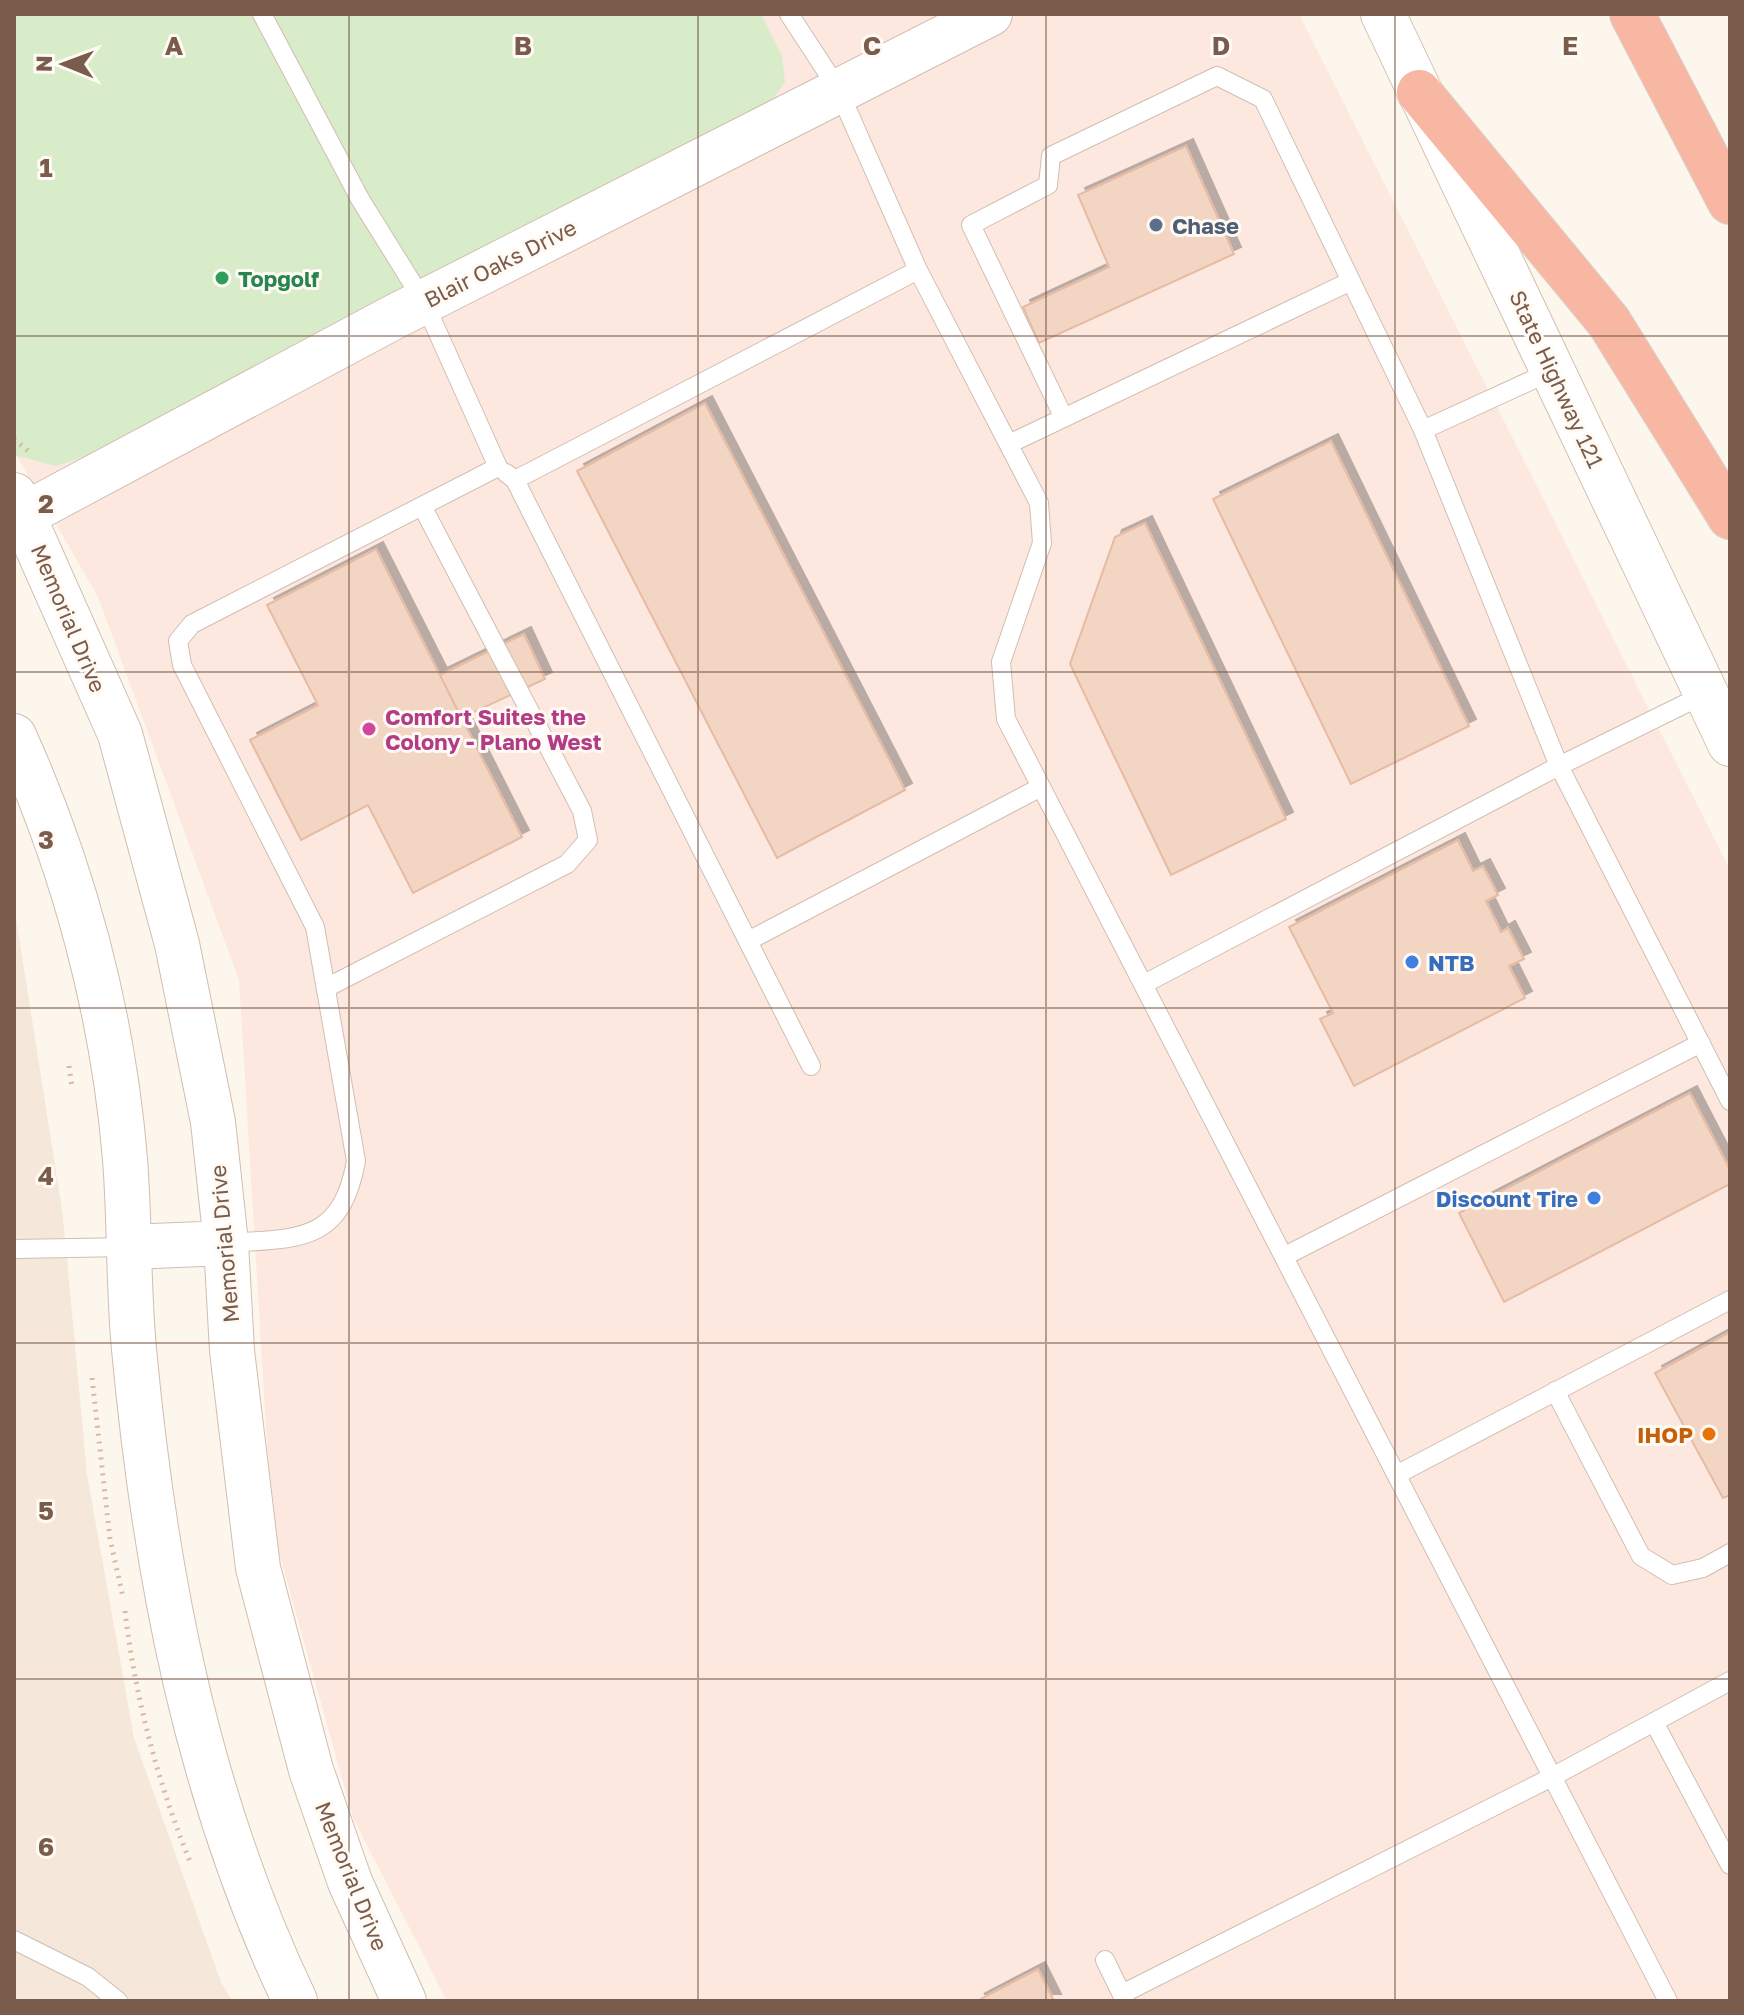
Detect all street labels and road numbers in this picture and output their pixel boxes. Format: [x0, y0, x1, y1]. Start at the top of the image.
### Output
street label: Blair Oaks Drive [419, 213, 581, 313]
street label: State Highway 121 [1504, 286, 1610, 472]
street label: Memorial Drive [26, 540, 112, 696]
street label: Memorial Drive [204, 1164, 244, 1324]
street label: Memorial Drive [310, 1798, 394, 1954]

